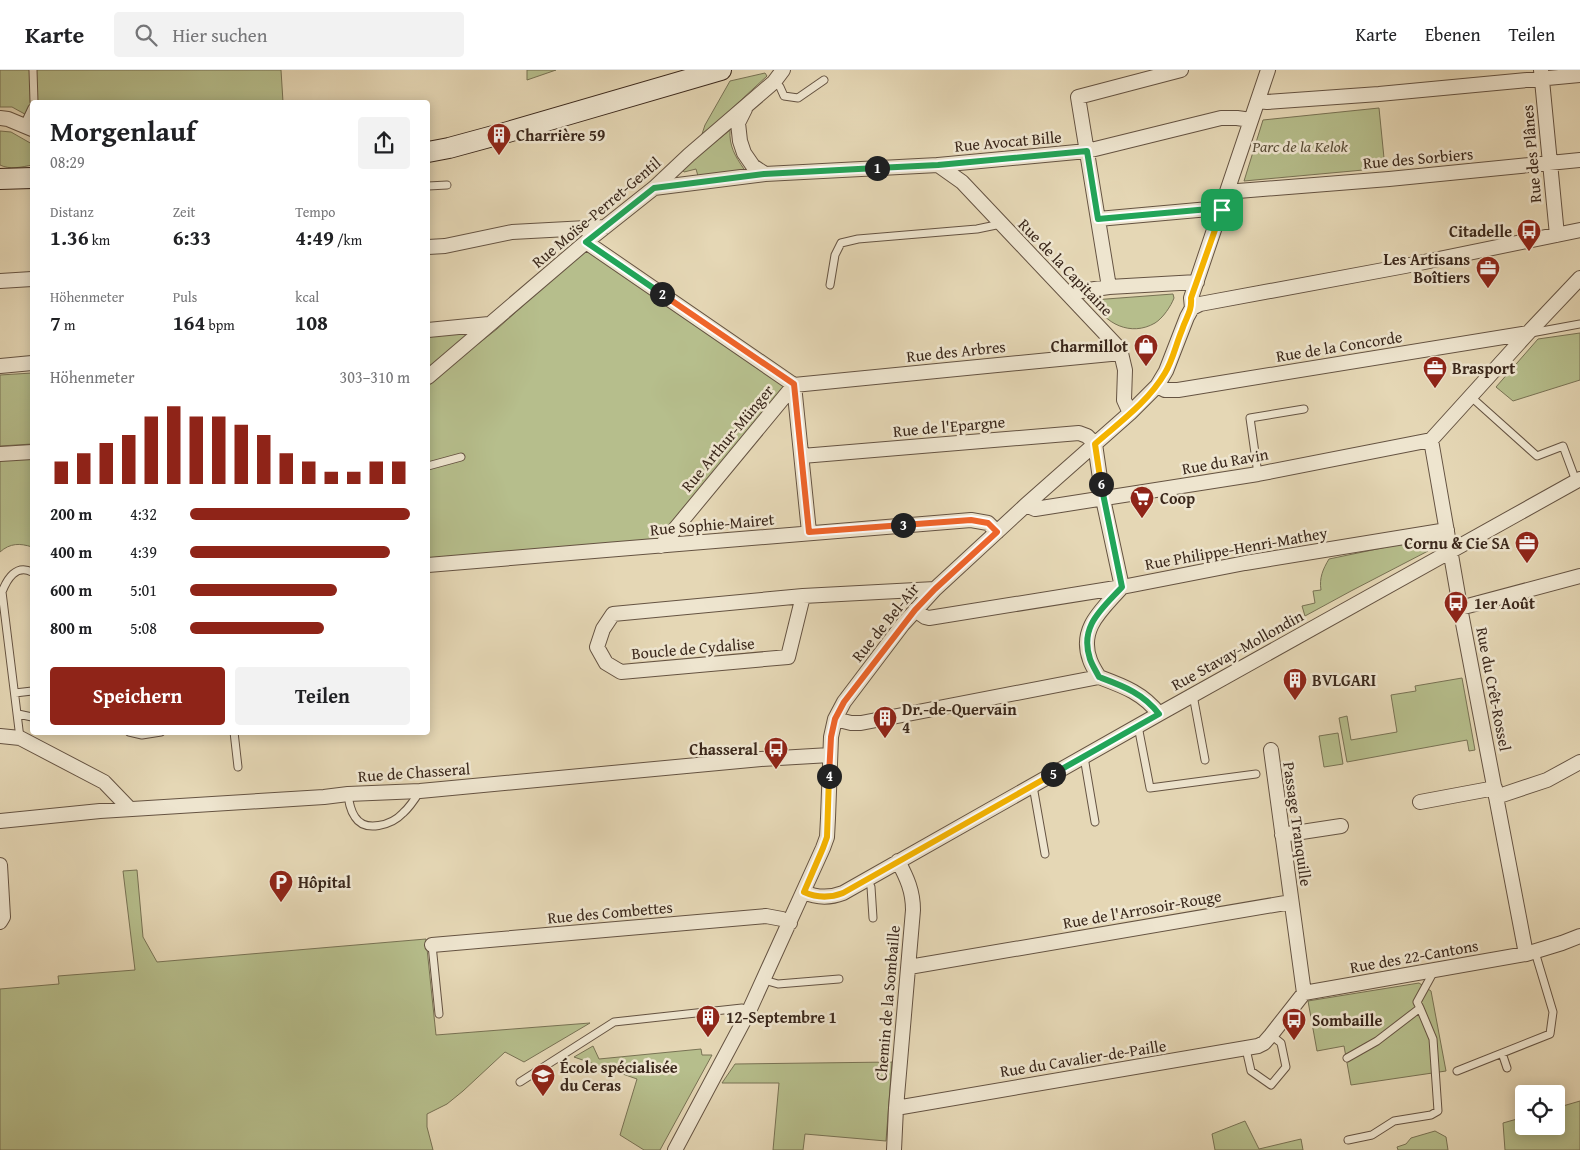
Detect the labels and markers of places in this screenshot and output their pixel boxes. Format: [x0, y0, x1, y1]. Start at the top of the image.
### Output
building icon: Charrière 59 [486, 122, 512, 156]
place label: Charrière 59 [516, 123, 605, 147]
pin: 1 [864, 156, 890, 180]
pin [1201, 189, 1243, 231]
bus stop icon: Citadelle [1516, 218, 1542, 252]
place label: Citadelle [1449, 219, 1512, 243]
place label: Les Artisans Boîtiers [1383, 247, 1470, 289]
office icon: Les Artisans Boîtiers [1475, 255, 1501, 289]
pin: 2 [650, 282, 674, 306]
shop icon: Charmillot [1133, 333, 1159, 367]
place label: Charmillot [1051, 334, 1128, 358]
office icon: Brasport [1422, 355, 1448, 389]
place label: Brasport [1452, 356, 1515, 380]
pin: 6 [1088, 472, 1114, 496]
supermarket icon: Coop [1129, 485, 1155, 519]
place label: Coop [1160, 486, 1195, 510]
pin: 3 [890, 512, 916, 538]
office icon: Cornu & Cie SA [1514, 530, 1540, 564]
place label: Cornu & Cie SA [1404, 531, 1511, 555]
bus stop icon: 1er Août [1443, 590, 1469, 624]
place label: 1er Août [1474, 591, 1535, 615]
building icon: BVLGARI [1282, 667, 1308, 701]
place label: BVLGARI [1312, 668, 1376, 692]
place label: Dr.-de-Quervain 4 [902, 697, 1017, 739]
building icon: Dr.-de-Quervain 4 [872, 705, 898, 739]
bus stop icon: Chasseral [763, 736, 789, 770]
place label: Chasseral [689, 737, 758, 761]
pin: 5 [1040, 762, 1066, 786]
pin: 4 [816, 764, 842, 788]
parking icon: Hôpital [268, 869, 294, 903]
place label: Hôpital [298, 870, 351, 894]
building icon: 12-Septembre 1 [695, 1004, 721, 1038]
place label: 12-Septembre 1 [726, 1005, 837, 1029]
bus stop icon: Sombaille [1281, 1007, 1307, 1041]
place label: Sombaille [1312, 1008, 1382, 1032]
place label: École spécialisée du Ceras [560, 1055, 678, 1097]
school or university icon: École spécialisée du Ceras [530, 1063, 556, 1097]

